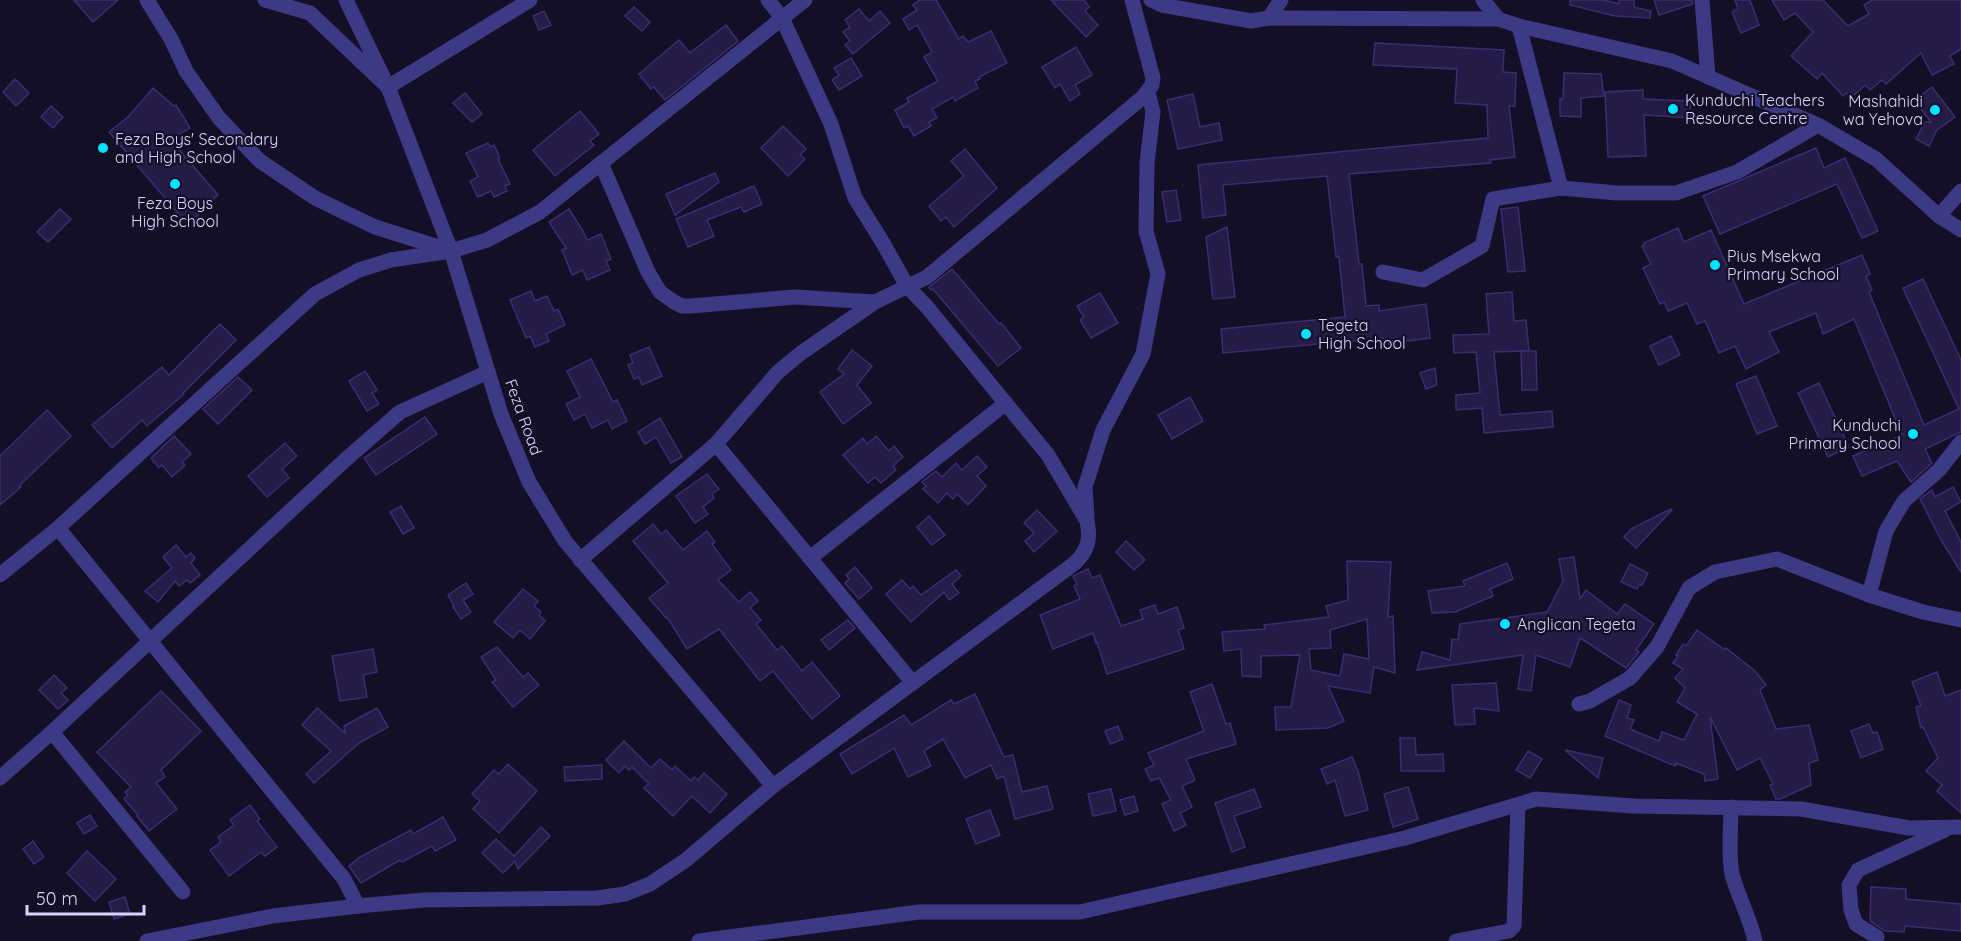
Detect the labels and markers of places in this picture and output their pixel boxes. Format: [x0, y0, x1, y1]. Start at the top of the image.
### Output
place label: Kunduchi Teachers Resource Centre [1685, 90, 1825, 128]
place label: Mashahidi wa Yehova [1843, 91, 1923, 129]
marker: Kunduchi Teachers Resource Centre [1666, 102, 1680, 116]
marker: Mashahidi wa Yehova [1928, 103, 1942, 117]
place label: Feza Boys' Secondary and High School [115, 129, 278, 167]
marker: Feza Boys' Secondary and High School [96, 141, 110, 155]
marker: Feza Boys High School [168, 177, 182, 191]
place label: Feza Boys High School [131, 193, 219, 231]
place label: Pius Msekwa Primary School [1727, 246, 1839, 284]
marker: Pius Msekwa Primary School [1708, 258, 1722, 272]
place label: Tegeta High School [1318, 315, 1406, 353]
marker: Tegeta High School [1299, 327, 1313, 341]
place label: Kunduchi Primary School [1789, 415, 1901, 453]
marker: Kunduchi Primary School [1906, 427, 1920, 441]
place label: Anglican Tegeta [1517, 614, 1636, 634]
marker: Anglican Tegeta [1498, 617, 1512, 631]

